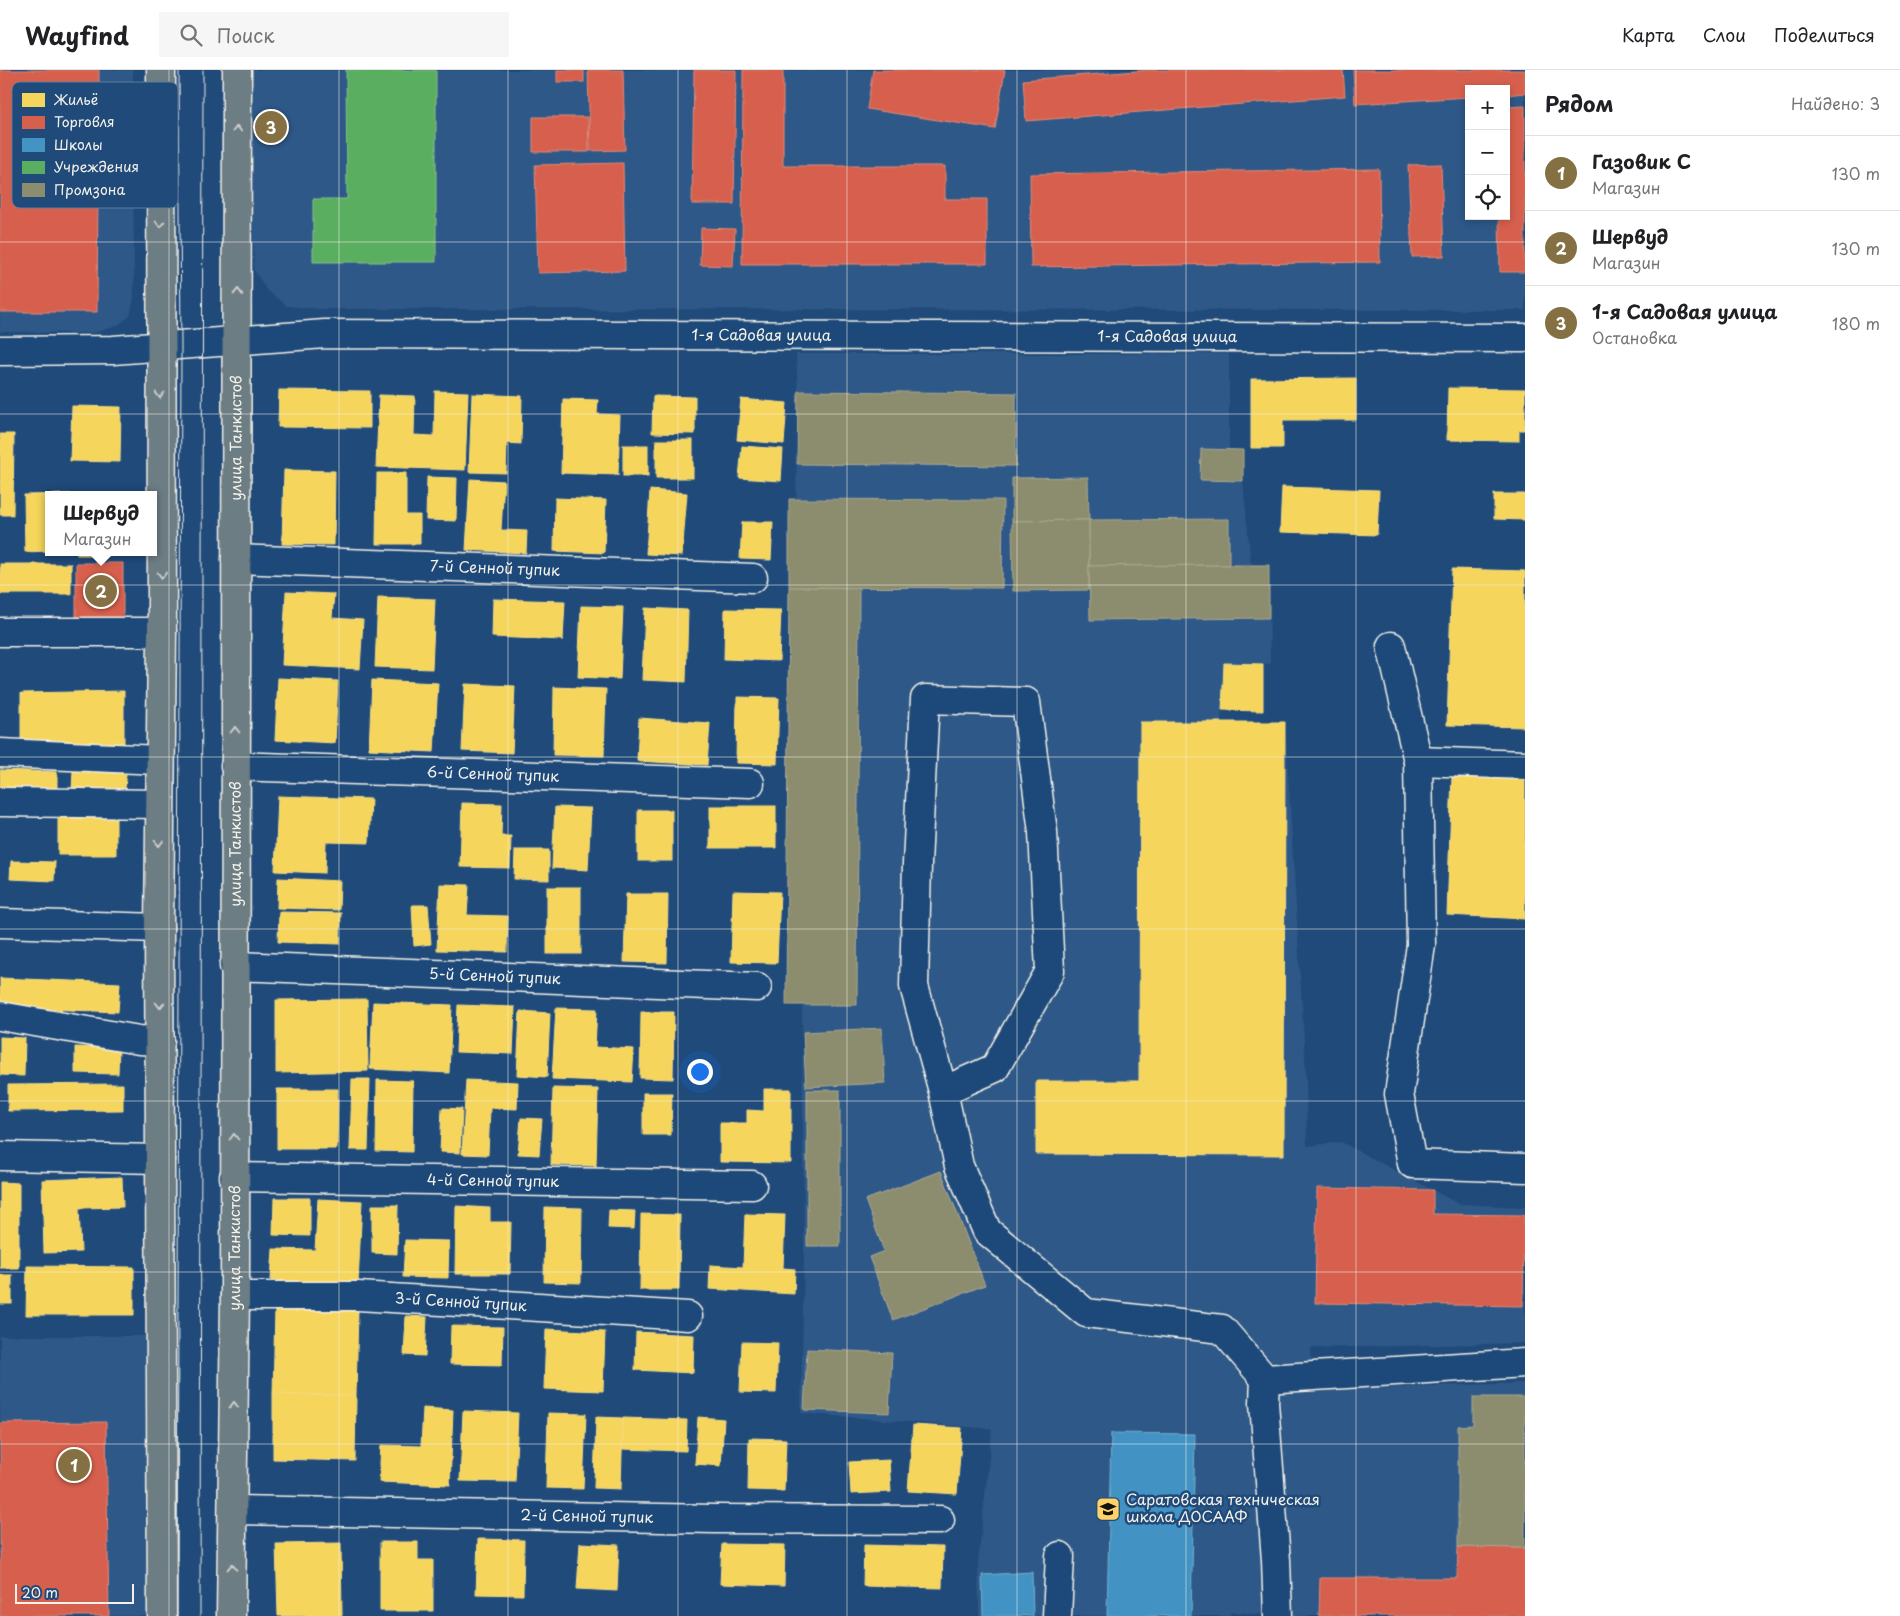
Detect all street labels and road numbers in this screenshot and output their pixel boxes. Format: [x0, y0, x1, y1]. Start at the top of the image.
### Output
street label: 1-я Садовая улица [691, 322, 832, 346]
street label: 1-я Садовая улица [1097, 324, 1238, 347]
street label: улица Танкистов [223, 375, 247, 501]
street label: 7-й Сенной тупик [429, 553, 560, 581]
street label: 6-й Сенной тупик [426, 759, 560, 787]
street label: улица Танкистов [223, 781, 246, 907]
street label: 5-й Сенной тупик [429, 961, 561, 989]
street label: 4-й Сенной тупик [427, 1167, 559, 1192]
street label: улица Танкистов [222, 1185, 245, 1311]
street label: 3-й Сенной тупик [394, 1285, 528, 1316]
street label: 2-й Сенной тупик [520, 1502, 654, 1528]

